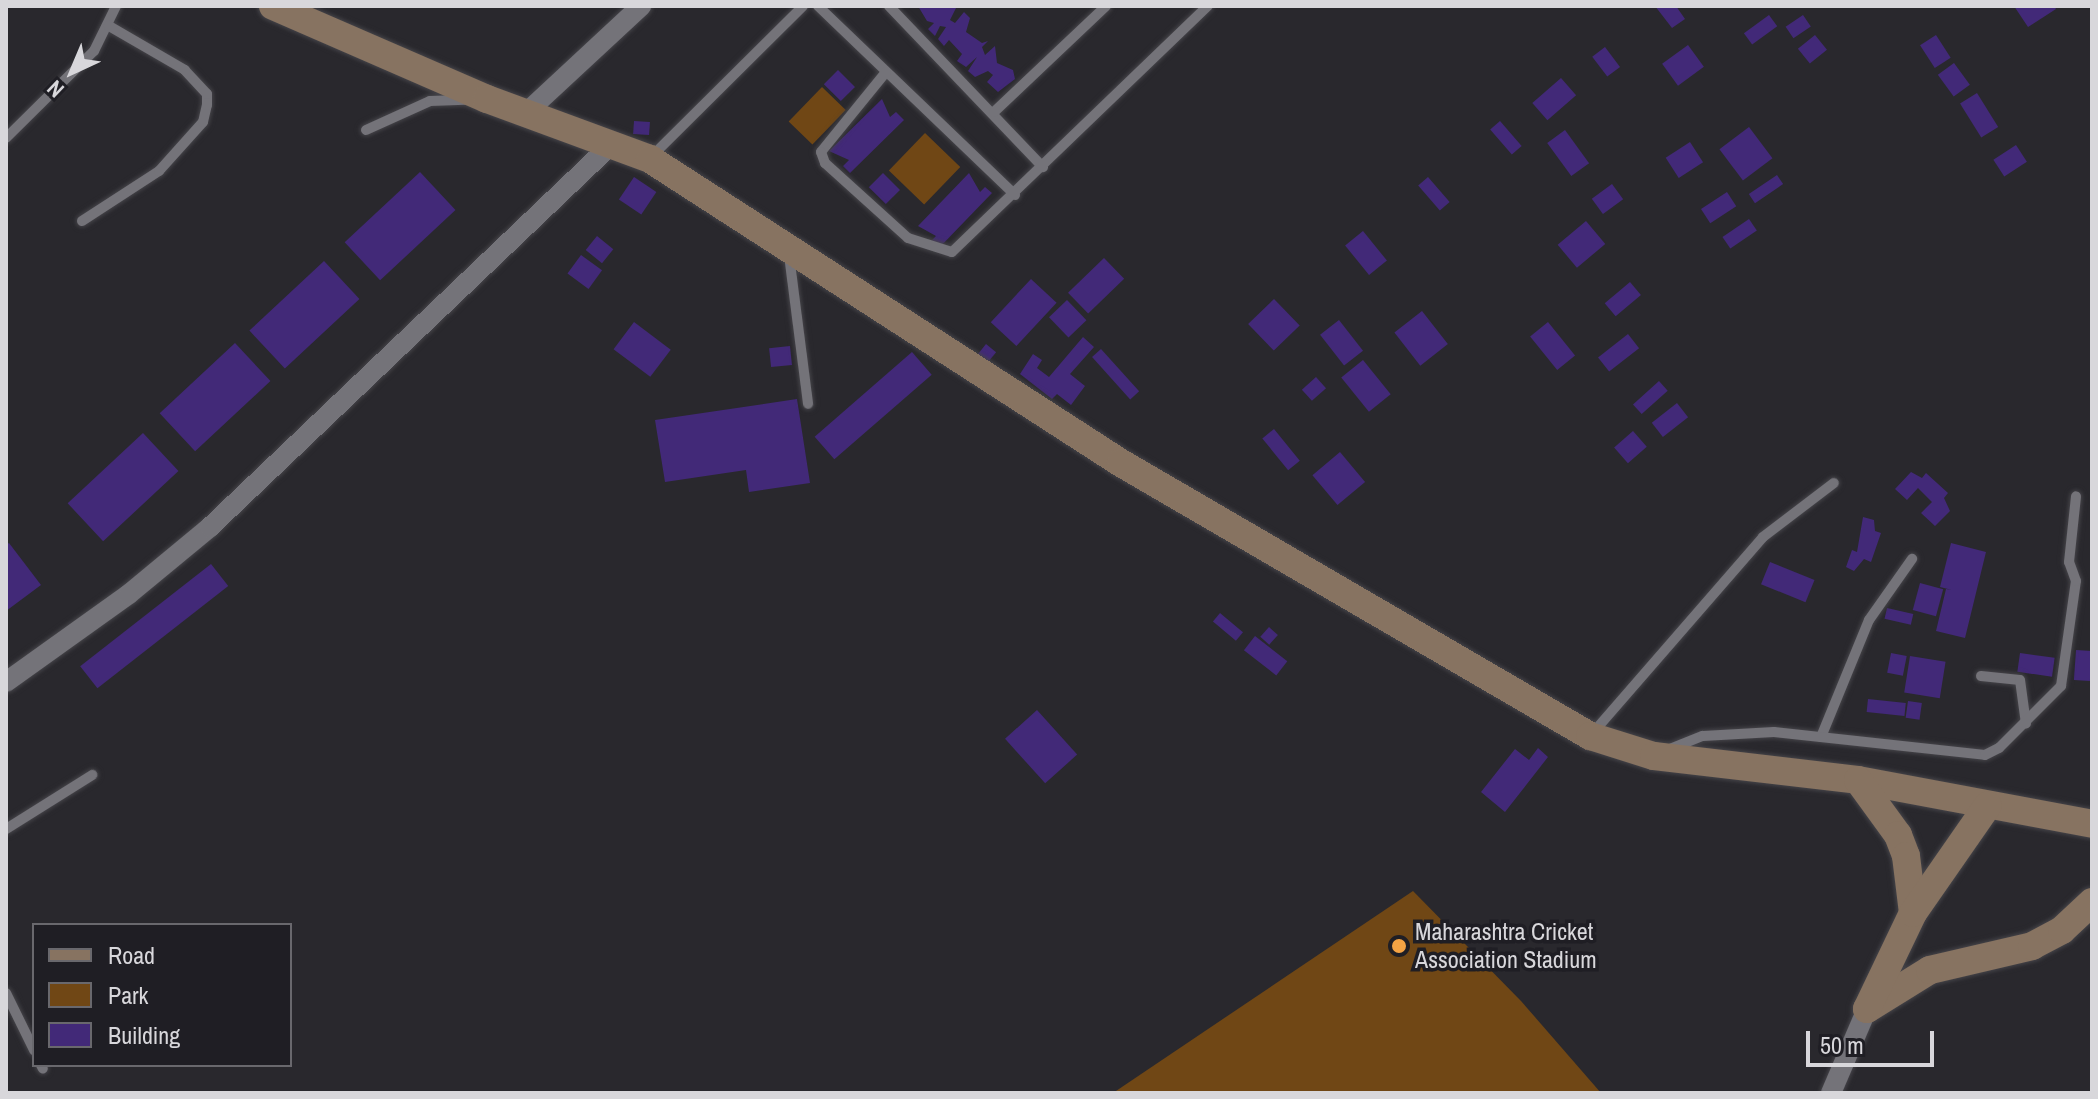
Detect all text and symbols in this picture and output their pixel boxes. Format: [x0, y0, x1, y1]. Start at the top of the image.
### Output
north arrow [32, 32, 112, 112]
text: N [40, 74, 70, 105]
place label: Maharashtra Cricket Association Stadium [1415, 918, 1597, 974]
legend [32, 923, 292, 1067]
marker: Maharashtra Cricket Association Stadium [1390, 937, 1408, 955]
text: Road [108, 939, 155, 971]
text: Park [108, 979, 148, 1011]
scale bar [1810, 1015, 1938, 1065]
text: Building [108, 1019, 180, 1051]
text: 50 m [1820, 1029, 1864, 1061]

